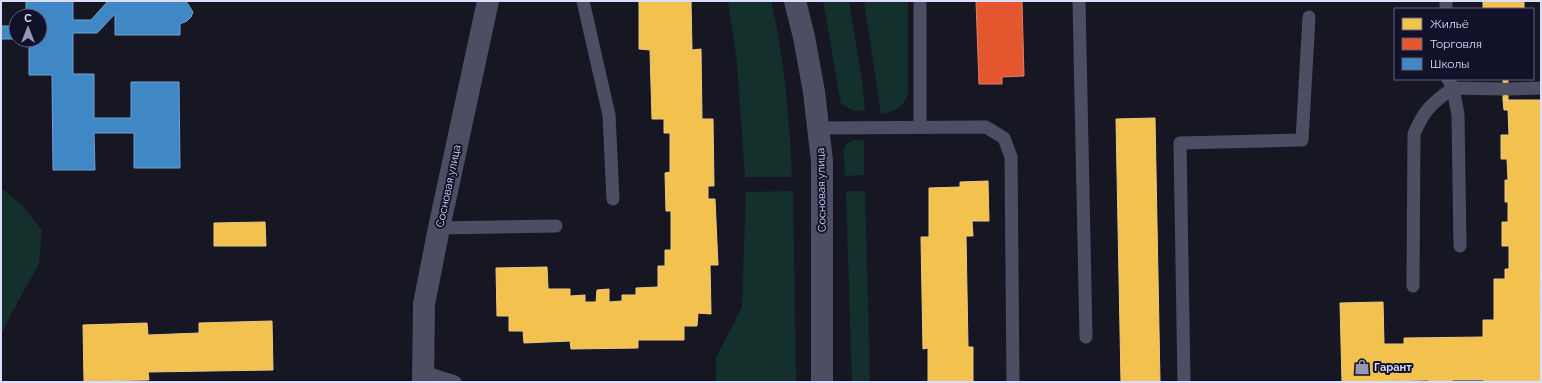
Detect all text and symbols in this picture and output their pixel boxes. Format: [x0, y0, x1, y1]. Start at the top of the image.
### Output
north arrow [8, 8, 48, 48]
legend [1394, 8, 1534, 80]
text: С [24, 12, 32, 25]
text: Жильё [1430, 17, 1469, 31]
text: Торговля [1430, 37, 1482, 51]
text: Школы [1430, 57, 1469, 71]
street label: Сосновая улица [433, 144, 464, 229]
street label: Сосновая улица [814, 148, 829, 232]
shop icon: Гарант [1353, 358, 1371, 376]
place label: Гарант [1374, 361, 1412, 374]

